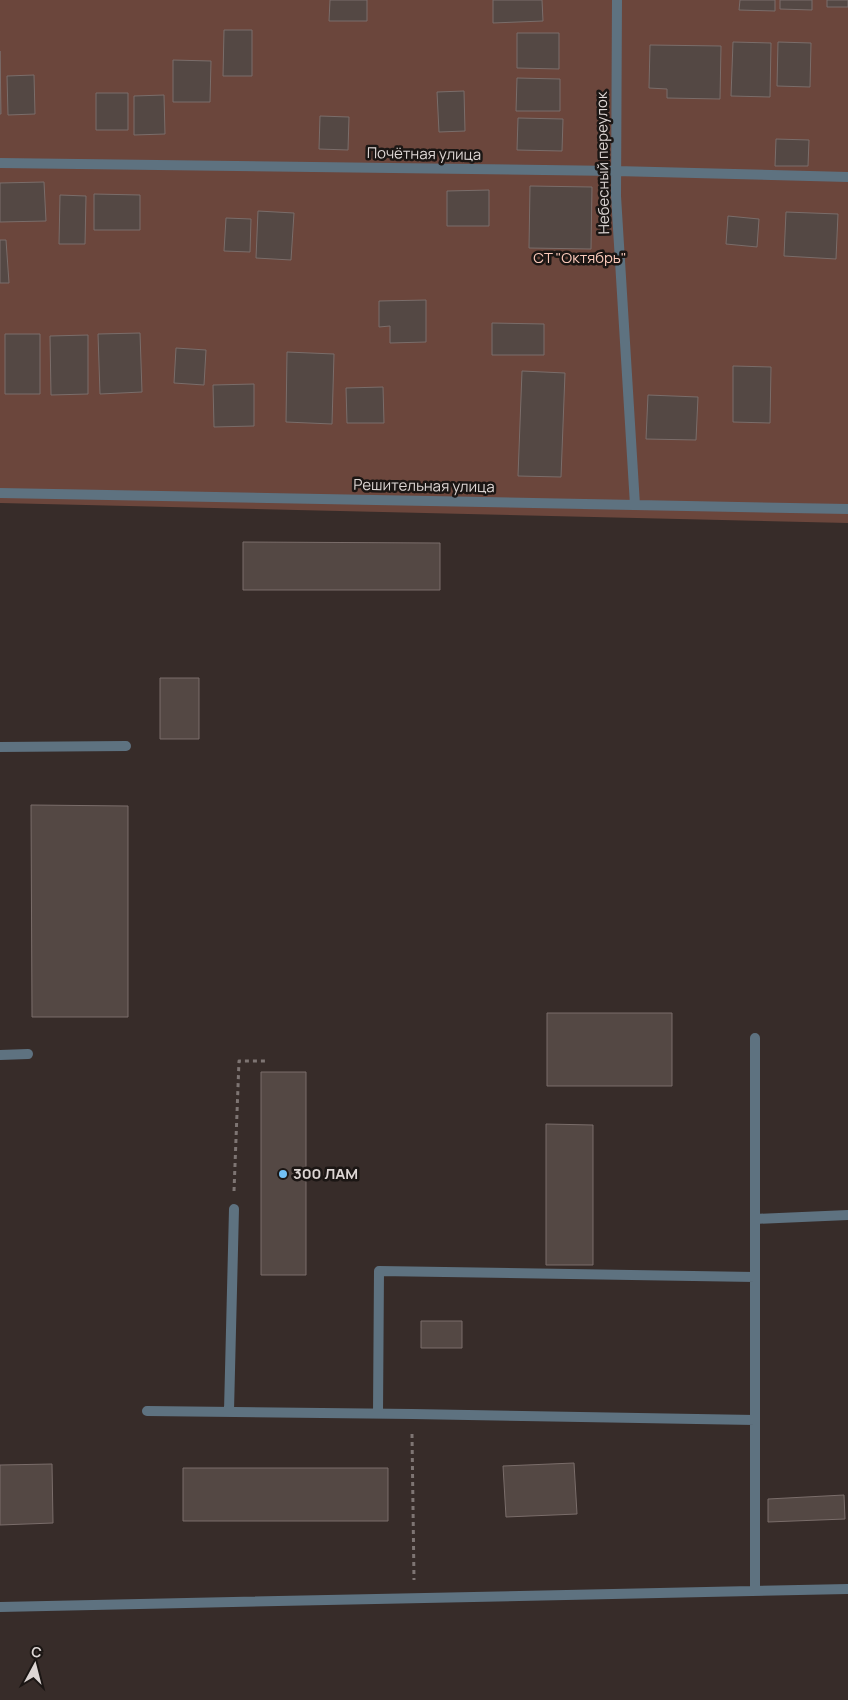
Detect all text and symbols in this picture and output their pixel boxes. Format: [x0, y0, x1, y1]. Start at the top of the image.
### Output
street label: Небесный переулок [591, 91, 614, 235]
street label: Почётная улица [367, 142, 481, 165]
park label: СТ "Октябрь" [533, 247, 627, 268]
street label: Решительная улица [353, 474, 495, 497]
place label: 300 ЛАМ [293, 1163, 358, 1184]
marker: 300 ЛАМ [277, 1168, 289, 1180]
north arrow [10, 1640, 60, 1690]
text: С [30, 1642, 43, 1662]

